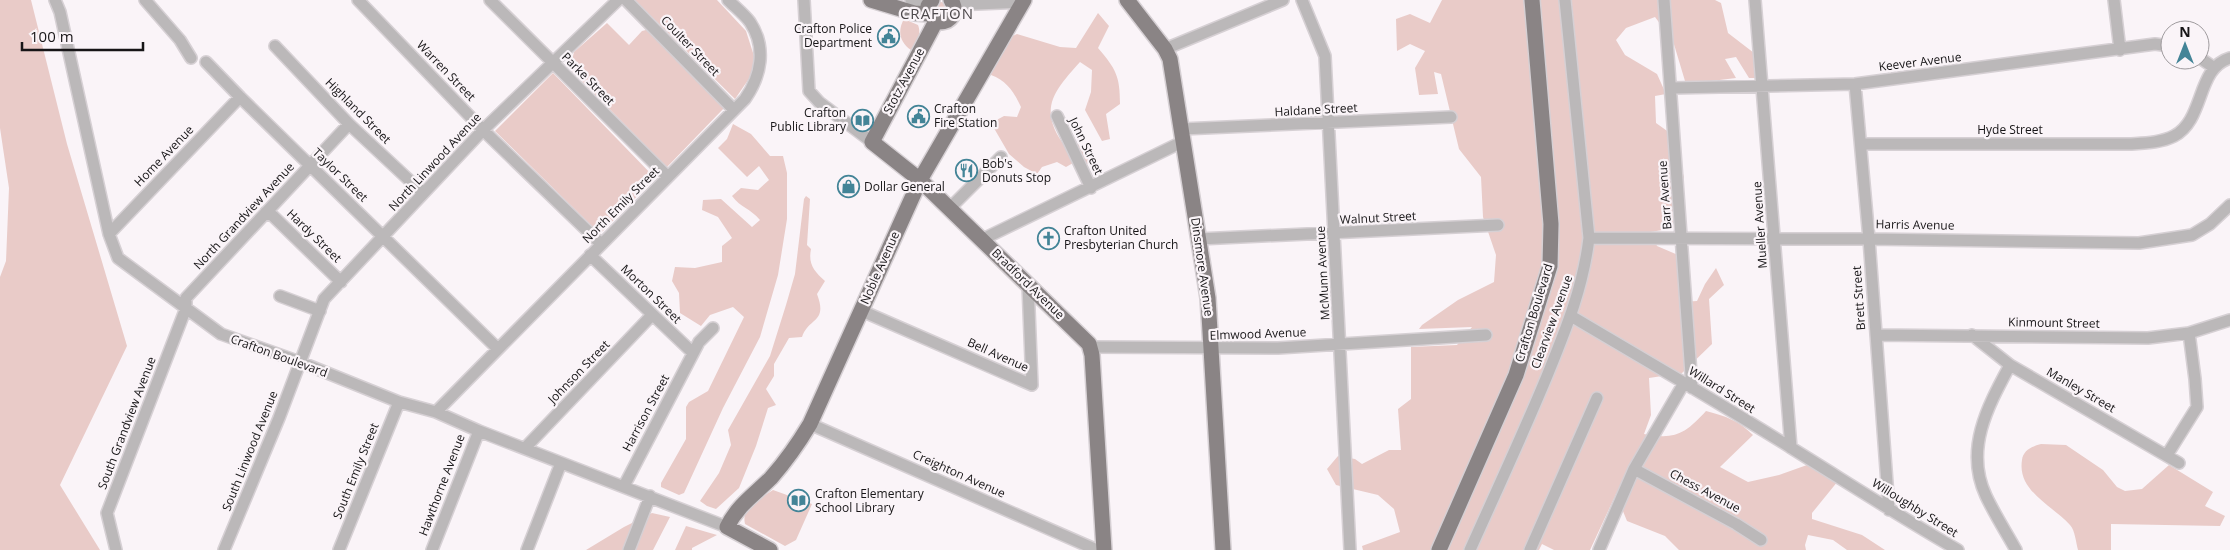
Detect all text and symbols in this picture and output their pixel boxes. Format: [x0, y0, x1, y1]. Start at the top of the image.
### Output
district label: CRAFTON [900, 3, 974, 23]
street label: Coulter Street [657, 12, 723, 80]
scale bar [22, 20, 144, 52]
place label: Crafton Police Department [794, 20, 872, 51]
north arrow [2160, 20, 2210, 70]
text: N [2179, 22, 2191, 41]
public building icon: Crafton Police Department [876, 24, 900, 48]
text: 100 m [30, 26, 74, 46]
street label: Warren Street [413, 37, 480, 105]
street label: Stotz Avenue [879, 44, 928, 117]
street label: Parke Street [558, 48, 619, 109]
street label: Keever Avenue [1878, 48, 1963, 75]
street label: Highland Street [322, 74, 395, 147]
street label: Haldane Street [1274, 99, 1358, 120]
place label: Crafton Fire Station [934, 100, 997, 131]
place label: Crafton Public Library [770, 104, 847, 135]
public building icon: Crafton Fire Station [906, 104, 930, 128]
library icon: Crafton Public Library [850, 108, 874, 132]
street label: North Linwood Avenue [385, 109, 485, 214]
street label: John Street [1065, 113, 1108, 177]
street label: Home Avenue [130, 121, 197, 190]
street label: Hyde Street [1977, 121, 2043, 138]
street label: Taylor Street [309, 144, 372, 205]
place label: Bob's Donuts Stop [982, 155, 1051, 186]
street label: North Grandview Avenue [189, 158, 298, 273]
restaurant icon: Bob's Donuts Stop [954, 159, 978, 183]
street label: Barr Avenue [1654, 160, 1675, 230]
street label: North Emily Street [578, 162, 663, 247]
shop icon: Dollar General [836, 175, 860, 199]
place label: Dollar General [864, 178, 945, 195]
street label: Mueller Avenue [1748, 181, 1771, 269]
street label: Hardy Street [283, 205, 346, 266]
street label: Walnut Street [1339, 207, 1417, 228]
street label: Harris Avenue [1875, 215, 1955, 234]
street label: Dinsmore Avenue [1187, 216, 1218, 318]
place label: Crafton United Presbyterian Church [1064, 222, 1178, 253]
street label: McMunn Avenue [1312, 225, 1333, 321]
church icon: Crafton United Presbyterian Church [1036, 226, 1060, 250]
street label: Noble Avenue [856, 228, 903, 307]
street label: Bradford Avenue [988, 245, 1069, 323]
street label: Morton Street [617, 260, 685, 327]
street label: Crafton Boulevard [1510, 262, 1557, 364]
street label: Brett Street [1848, 265, 1869, 331]
street label: Clearview Avenue [1527, 272, 1577, 371]
street label: Kinmount Street [2008, 313, 2100, 332]
street label: Elmwood Avenue [1209, 323, 1307, 344]
street label: Crafton Boulevard [228, 330, 330, 381]
street label: Bell Avenue [965, 333, 1032, 376]
street label: Johnson Street [543, 336, 613, 408]
street label: South Grandview Avenue [93, 354, 160, 492]
street label: Willard Street [1686, 362, 1759, 417]
street label: Manley Street [2044, 363, 2119, 416]
street label: Harrison Street [618, 371, 673, 454]
street label: South Linwood Avenue [218, 388, 282, 514]
street label: South Emily Street [328, 420, 383, 521]
street label: Hawthorne Avenue [414, 431, 469, 538]
street label: Creighton Avenue [910, 445, 1009, 502]
street label: Chess Avenue [1667, 465, 1744, 516]
street label: Willoughby Street [1869, 474, 1962, 541]
place label: Crafton Elementary School Library [815, 485, 925, 516]
library icon: Crafton Elementary School Library [787, 489, 811, 513]

